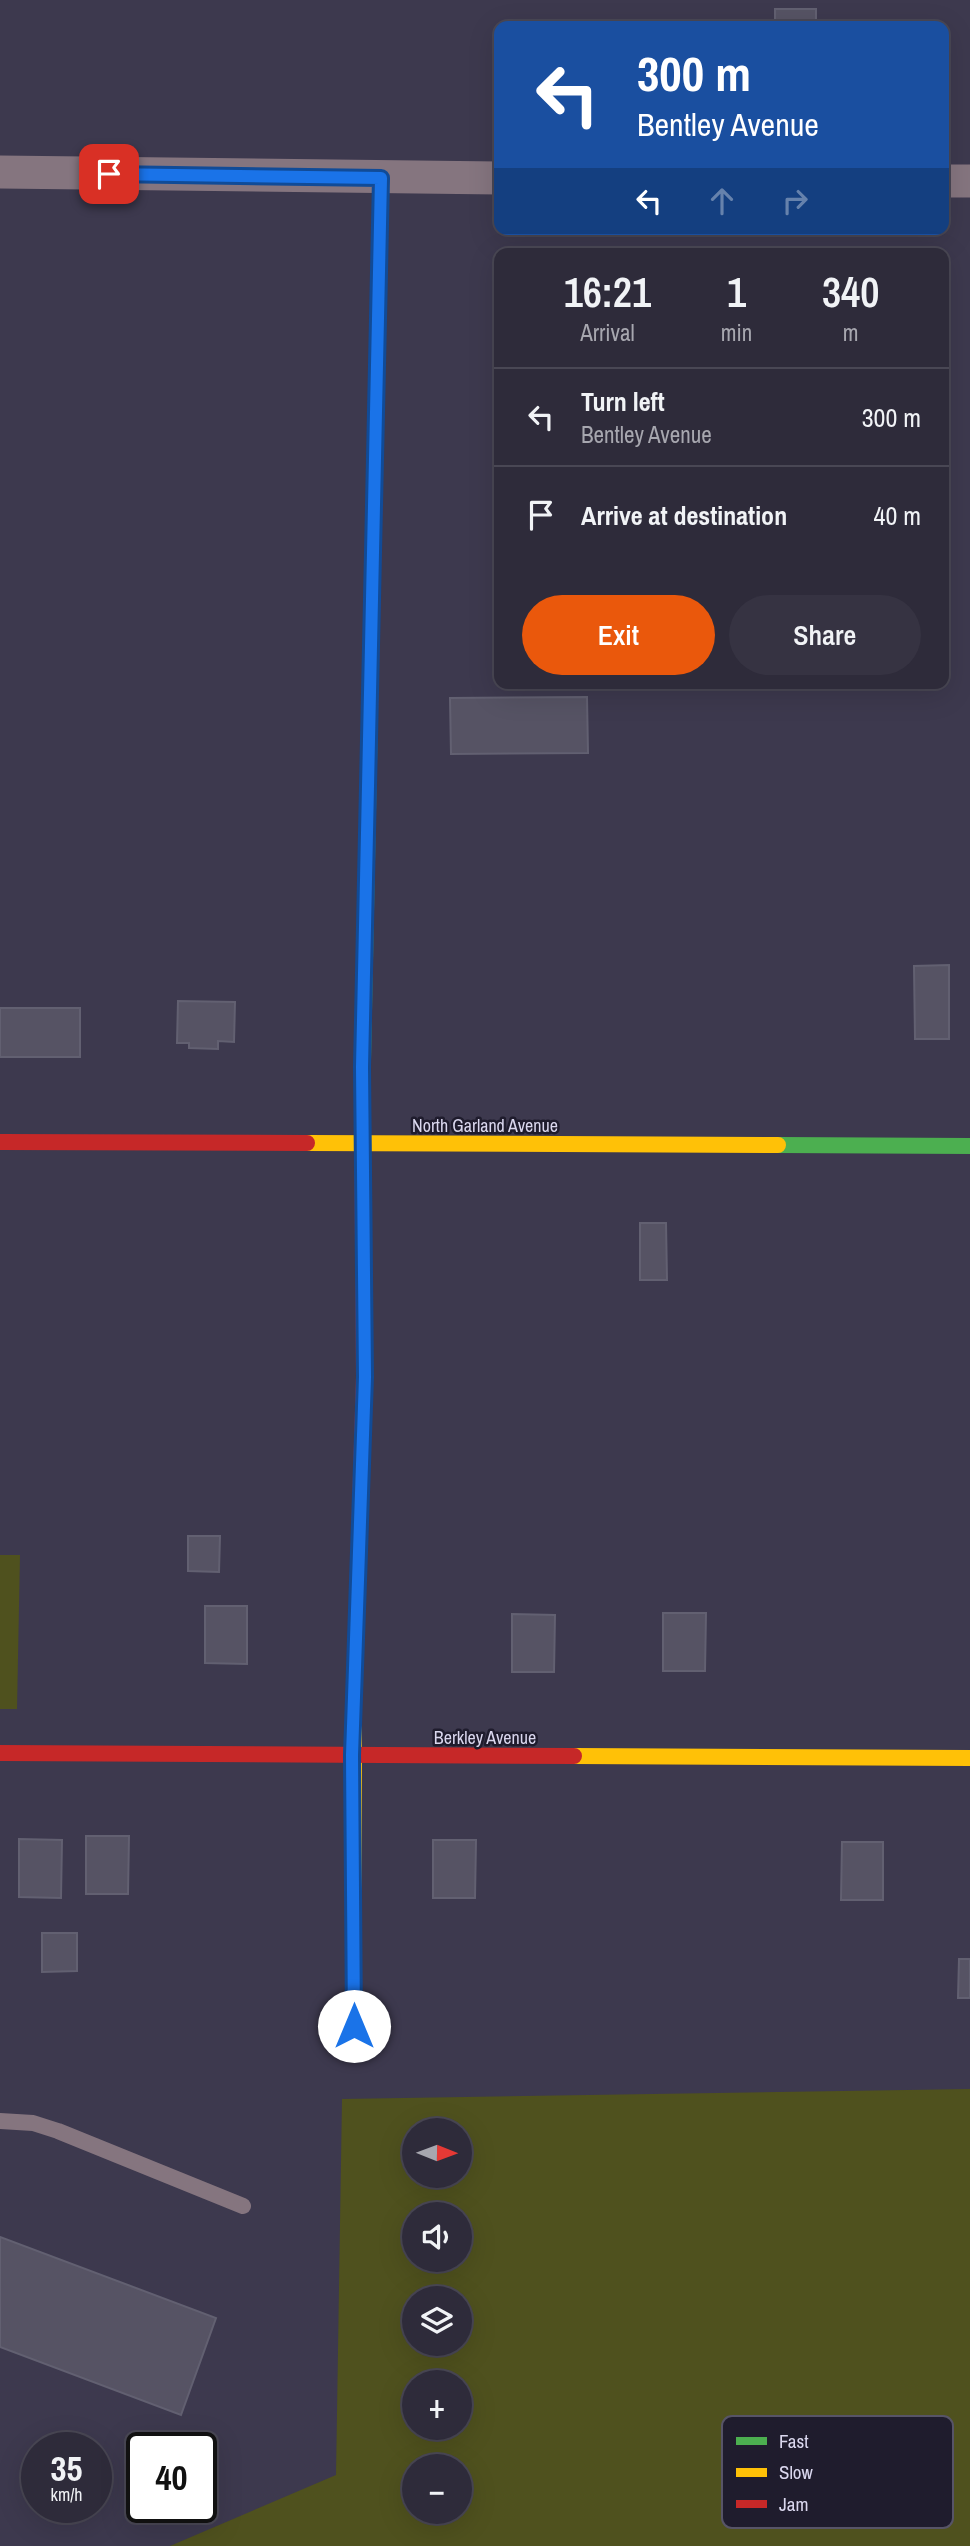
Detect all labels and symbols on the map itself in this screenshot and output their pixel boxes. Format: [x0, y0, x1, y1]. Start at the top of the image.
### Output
pin [79, 144, 139, 204]
street label: North Garland Avenue [412, 1113, 558, 1138]
street label: Berkley Avenue [434, 1725, 536, 1750]
position arrow [317, 1989, 391, 2063]
north arrow [402, 2118, 472, 2188]
legend [722, 2416, 953, 2528]
text: Fast [779, 2428, 809, 2454]
speed limit sign: 40 [126, 2432, 217, 2523]
text: Slow [779, 2459, 814, 2485]
text: Jam [779, 2491, 808, 2517]

